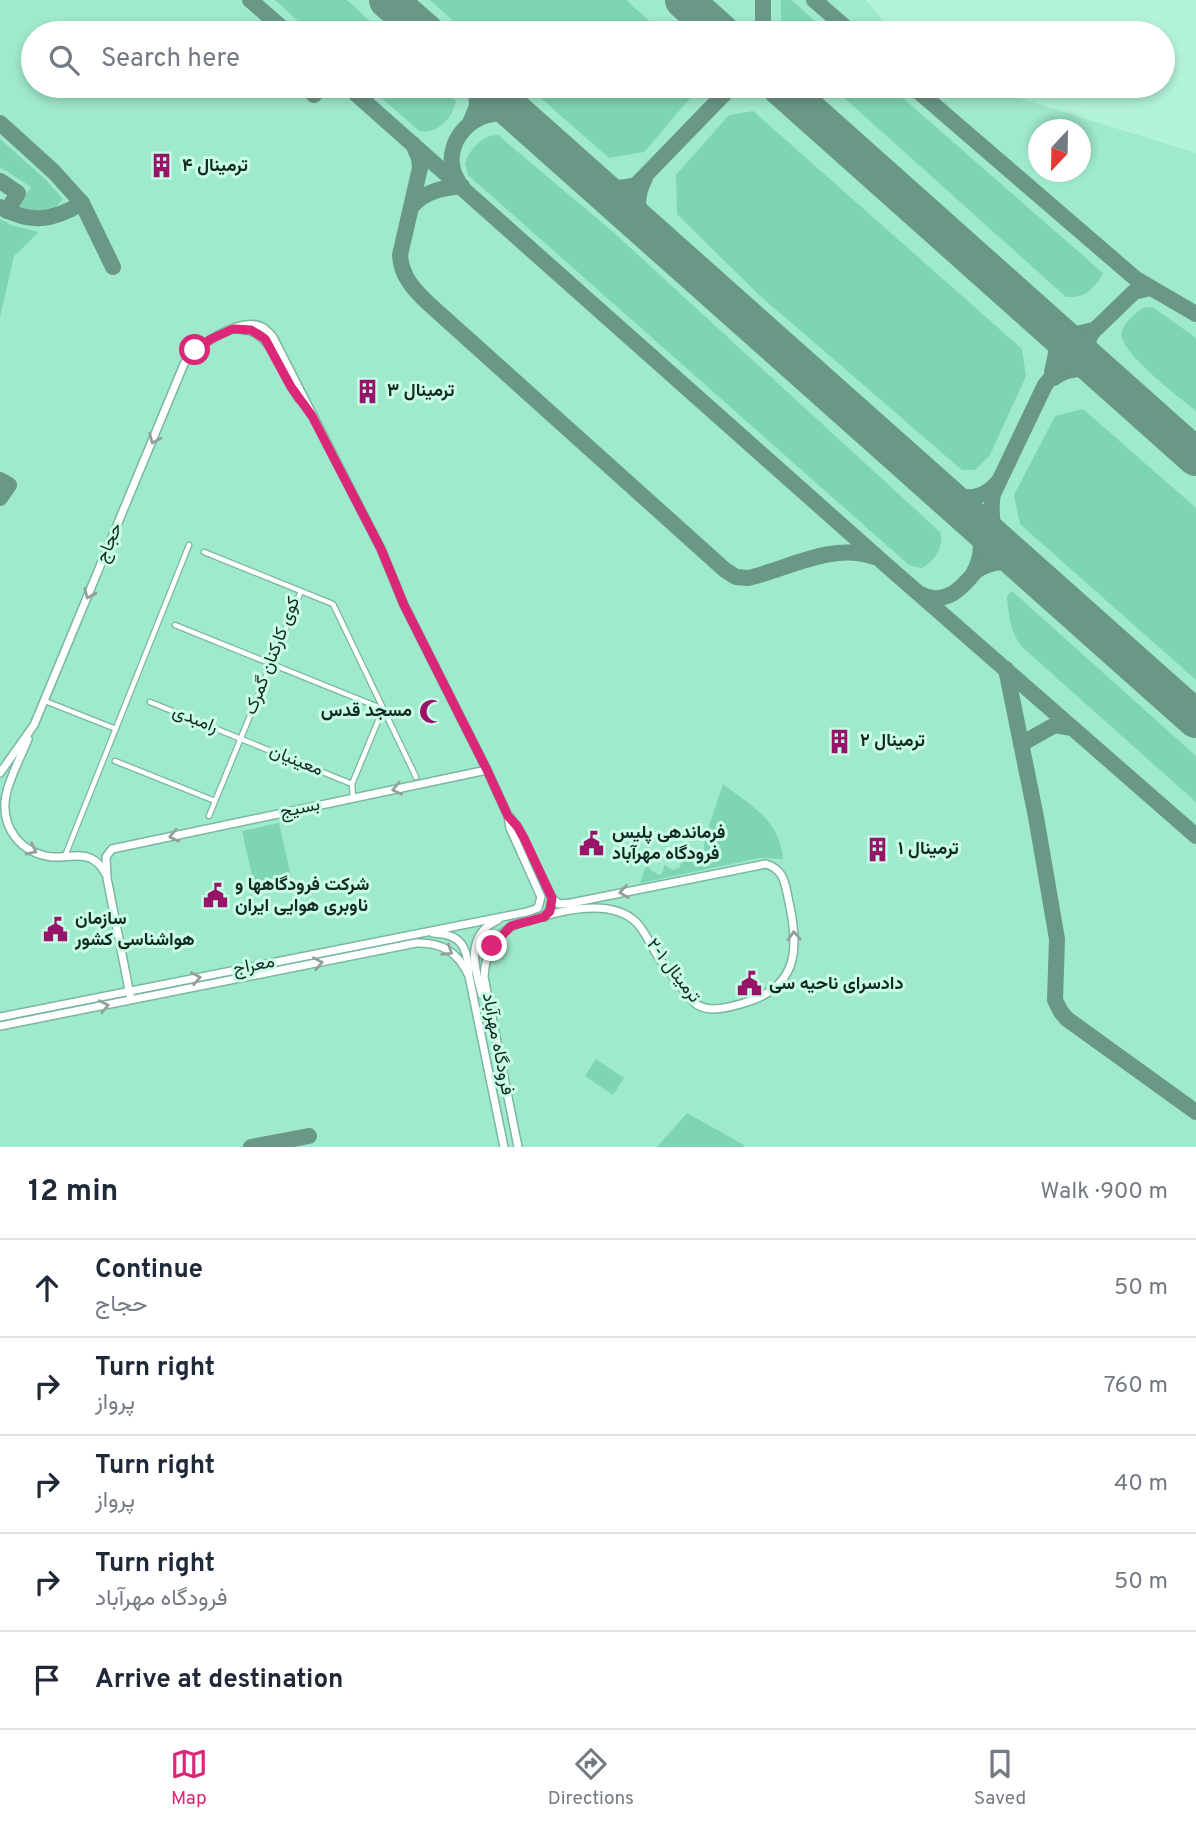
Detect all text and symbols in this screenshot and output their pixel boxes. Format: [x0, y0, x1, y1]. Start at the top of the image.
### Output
search box [21, 21, 1175, 98]
icon: search [45, 41, 83, 79]
text: Search here [101, 43, 240, 76]
north arrow [1028, 119, 1091, 182]
building icon: ترمینال ۴ [148, 152, 176, 180]
place label: ترمینال ۴ [182, 155, 248, 178]
route start [179, 334, 210, 365]
building icon: ترمینال ۳ [353, 377, 381, 405]
place label: ترمینال ۳ [387, 380, 455, 403]
one-way arrow [148, 432, 162, 444]
street label: حجاج [91, 520, 129, 566]
one-way arrow [83, 587, 97, 599]
street label: کوی کارکنان گمرک [240, 594, 306, 718]
mosque icon: مسجد قدس [418, 697, 446, 725]
street label: رامبدی [169, 700, 221, 740]
place label: مسجد قدس [321, 700, 412, 723]
building icon: ترمینال ۲ [826, 727, 854, 755]
place label: ترمینال ۲ [860, 730, 925, 753]
street label: معینیان [266, 740, 326, 782]
one-way arrow [391, 780, 403, 795]
street label: بسیج [278, 794, 322, 824]
place label: فرماندهی پلیس فرودگاه مهرآباد [612, 822, 725, 866]
one-way arrow [168, 827, 180, 842]
public building icon: فرماندهی پلیس فرودگاه مهرآباد [578, 829, 606, 857]
building icon: ترمینال ۱ [864, 835, 892, 863]
place label: ترمینال ۱ [898, 838, 959, 861]
one-way arrow [25, 841, 37, 855]
place label: شرکت فرودگاهها و ناوبری هوایی ایران [235, 874, 369, 918]
public building icon: شرکت فرودگاهها و ناوبری هوایی ایران [201, 881, 229, 909]
one-way arrow [618, 884, 630, 899]
place label: سازمان هواشناسی کشور [74, 908, 195, 952]
public building icon: سازمان هواشناسی کشور [41, 915, 69, 943]
route end [476, 930, 507, 961]
one-way arrow [787, 930, 802, 941]
street label: ترمینال ۱-۲ [641, 934, 705, 1008]
one-way arrow [440, 942, 453, 955]
street label: معراج [231, 951, 277, 981]
one-way arrow [312, 956, 324, 971]
public building icon: دادسرای ناحیه سی [735, 970, 763, 998]
one-way arrow [190, 971, 202, 986]
place label: دادسرای ناحیه سی [769, 973, 903, 996]
street label: فرودگاه مهرآباد [476, 991, 518, 1097]
one-way arrow [98, 999, 110, 1014]
text: 12 min [28, 1174, 118, 1211]
text: Walk · 900 m [1040, 1178, 1168, 1207]
text: Continue [95, 1254, 203, 1287]
icon: ahead [28, 1269, 66, 1307]
text: 50 m [1114, 1274, 1168, 1303]
text: حجاج [95, 1291, 148, 1320]
text: Turn right [95, 1352, 215, 1385]
icon: right [28, 1367, 66, 1405]
text: 760 m [1104, 1372, 1168, 1401]
text: پرواز [95, 1389, 135, 1418]
text: Turn right [95, 1450, 215, 1483]
icon: right [28, 1465, 66, 1503]
text: 40 m [1114, 1470, 1168, 1499]
text: پرواز [95, 1487, 135, 1516]
text: Turn right [95, 1548, 215, 1581]
icon: right [28, 1563, 66, 1601]
text: 50 m [1114, 1568, 1168, 1597]
text: فرودگاه مهرآباد [95, 1585, 228, 1614]
icon: arrive [28, 1661, 66, 1699]
text: Arrive at destination [95, 1664, 343, 1697]
tab: Map [170, 1745, 208, 1811]
tab: Directions [548, 1745, 634, 1811]
tab: Saved [974, 1745, 1026, 1811]

